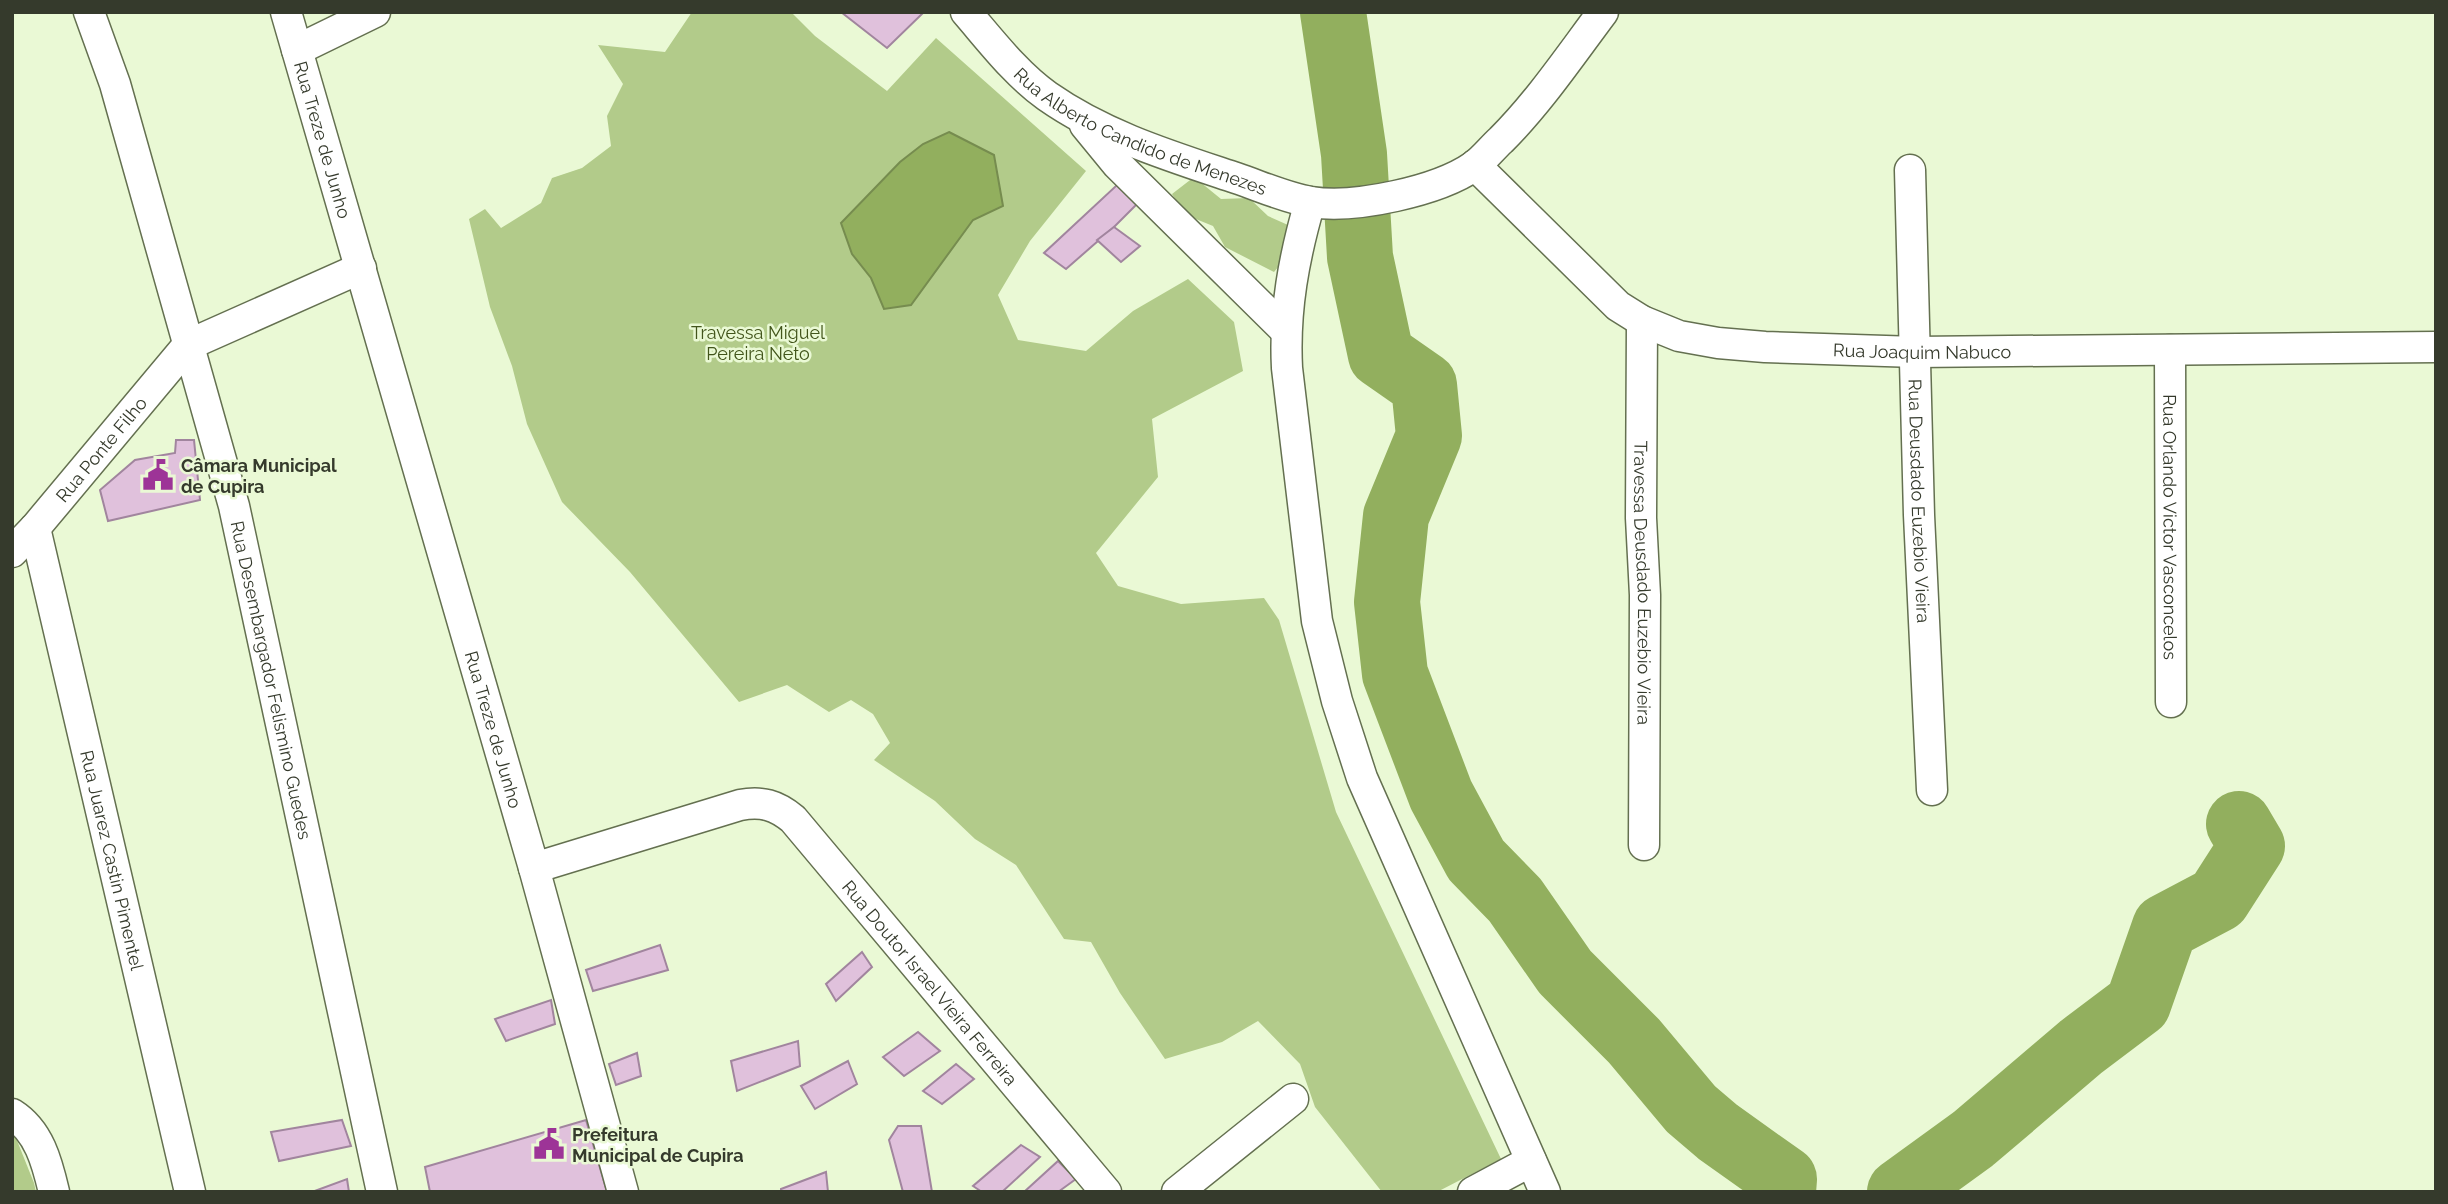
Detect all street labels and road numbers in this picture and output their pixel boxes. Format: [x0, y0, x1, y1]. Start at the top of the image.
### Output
street label: Rua Treze de Junho [290, 59, 356, 221]
street label: Rua Alberto Candido de Menezes [1010, 63, 1270, 199]
street label: Rua Joaquim Nabuco [1833, 339, 2012, 363]
street label: Rua Deusdado Euzebio Vieira [1905, 378, 1935, 623]
street label: Rua Ponte Filho [51, 392, 151, 506]
street label: Rua Orlando Victor Vasconcelos [2160, 394, 2181, 660]
street label: Travessa Deusdado Euzebio Vieira [1630, 441, 1656, 725]
street label: Rua Desembargador Felismino Guedes [227, 519, 316, 842]
street label: Rua Treze de Junho [461, 648, 527, 811]
street label: Rua Juarez Castin Pimentel [77, 748, 148, 972]
street label: Rua Doutor Israel Vieira Ferreira [838, 876, 1022, 1089]

